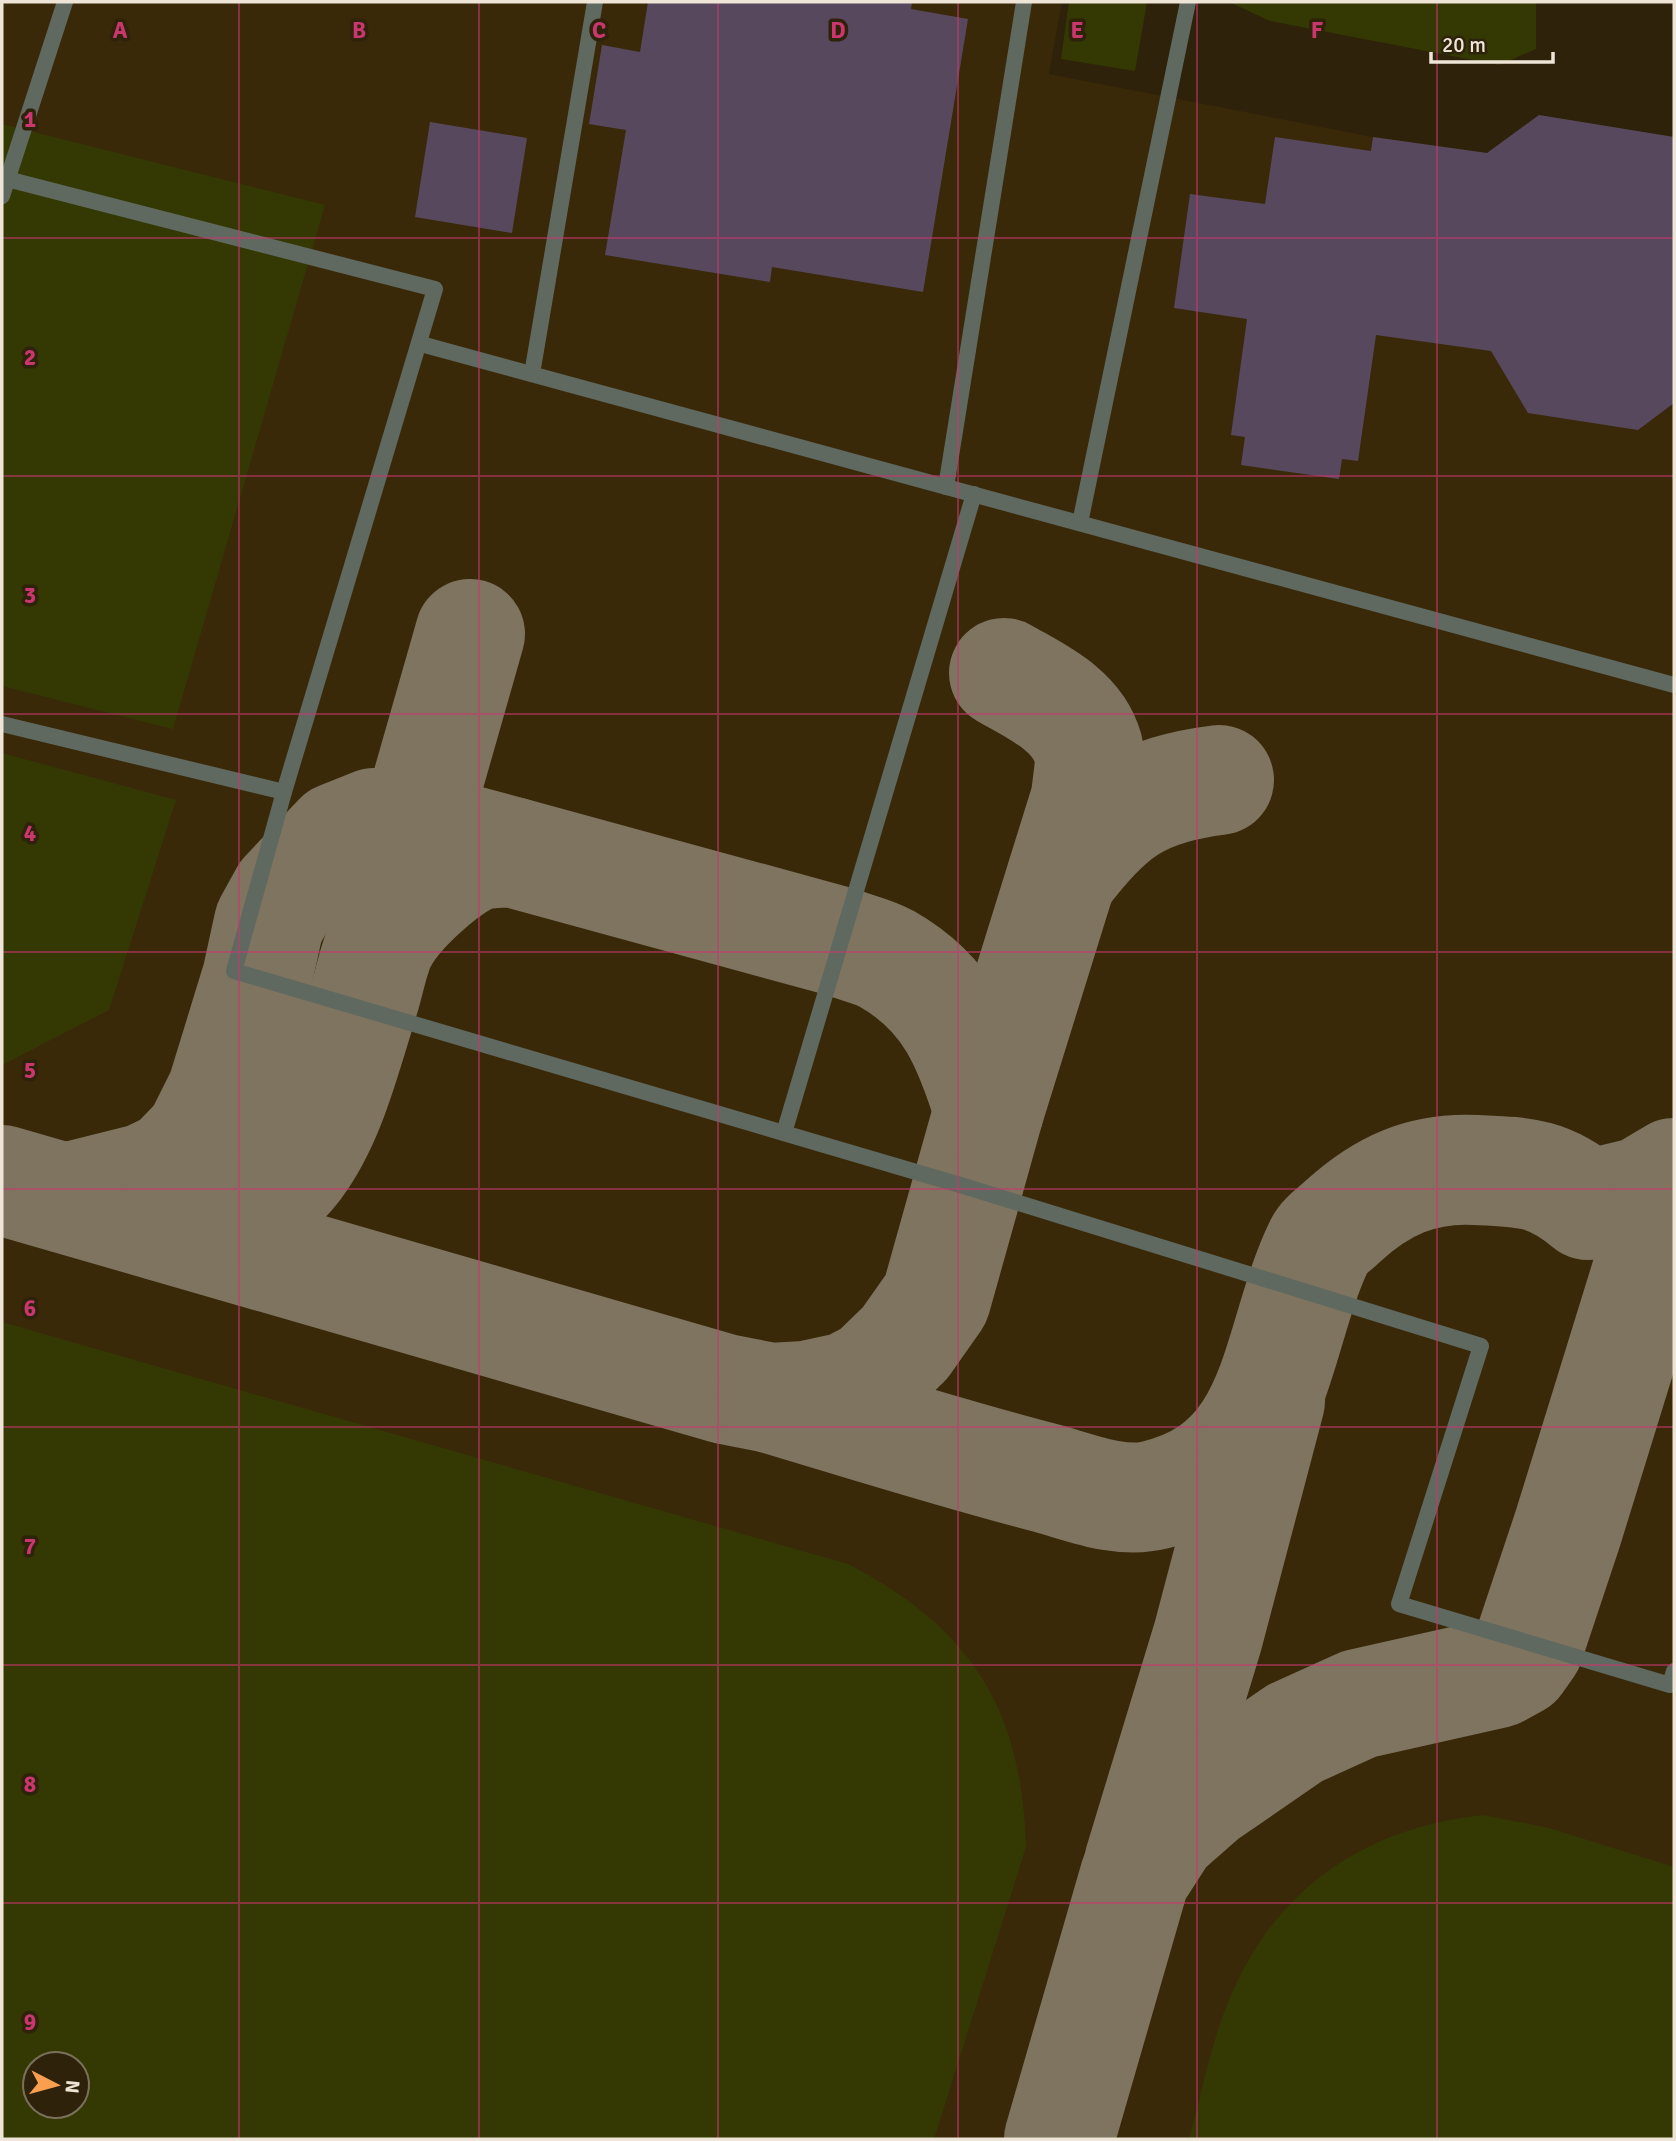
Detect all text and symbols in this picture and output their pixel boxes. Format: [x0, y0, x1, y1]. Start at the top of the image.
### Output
text: A [113, 16, 128, 45]
text: B [352, 16, 366, 45]
text: C [592, 16, 606, 45]
text: D [830, 16, 846, 45]
text: E [1070, 16, 1084, 45]
text: F [1311, 16, 1323, 45]
scale bar [1431, 21, 1554, 65]
text: 20 m [1442, 32, 1486, 58]
text: 1 [24, 105, 36, 134]
text: 2 [24, 343, 36, 372]
text: 3 [24, 581, 36, 610]
text: 4 [24, 819, 36, 848]
text: 5 [24, 1056, 36, 1085]
text: 6 [24, 1294, 36, 1323]
text: 7 [24, 1532, 36, 1561]
text: 8 [24, 1770, 36, 1799]
text: 9 [24, 2008, 36, 2037]
north arrow [21, 2050, 91, 2120]
text: N [59, 2079, 85, 2094]

